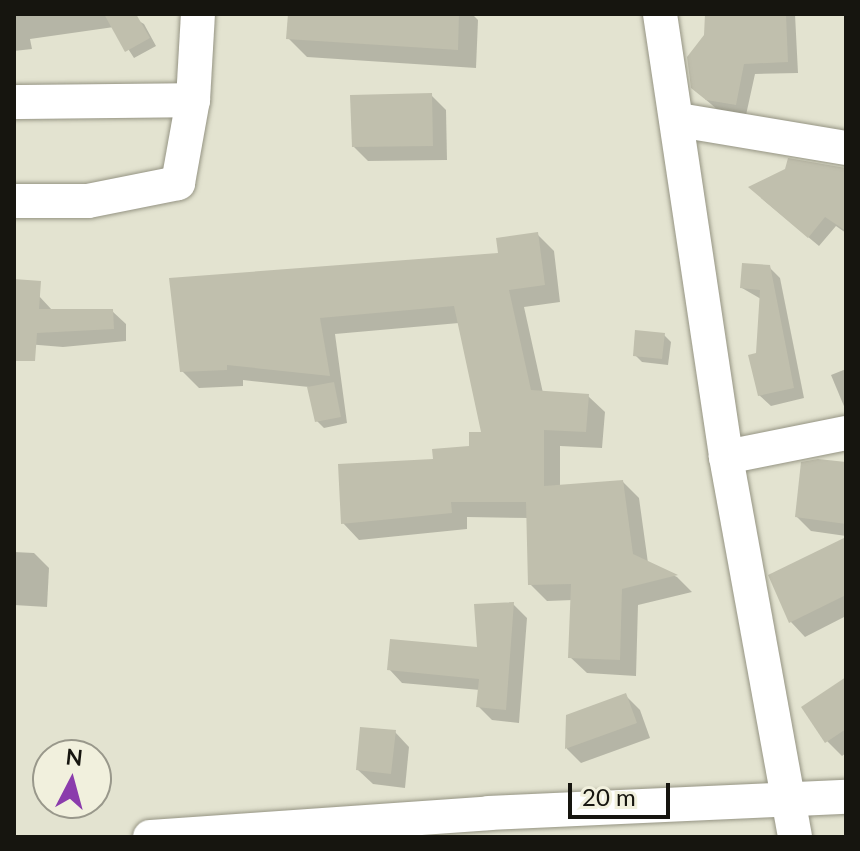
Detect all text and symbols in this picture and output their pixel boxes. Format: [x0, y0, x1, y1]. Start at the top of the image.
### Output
north arrow [32, 739, 112, 819]
text: N [65, 742, 84, 771]
scale bar [572, 767, 674, 817]
text: 20 m [582, 782, 636, 811]

